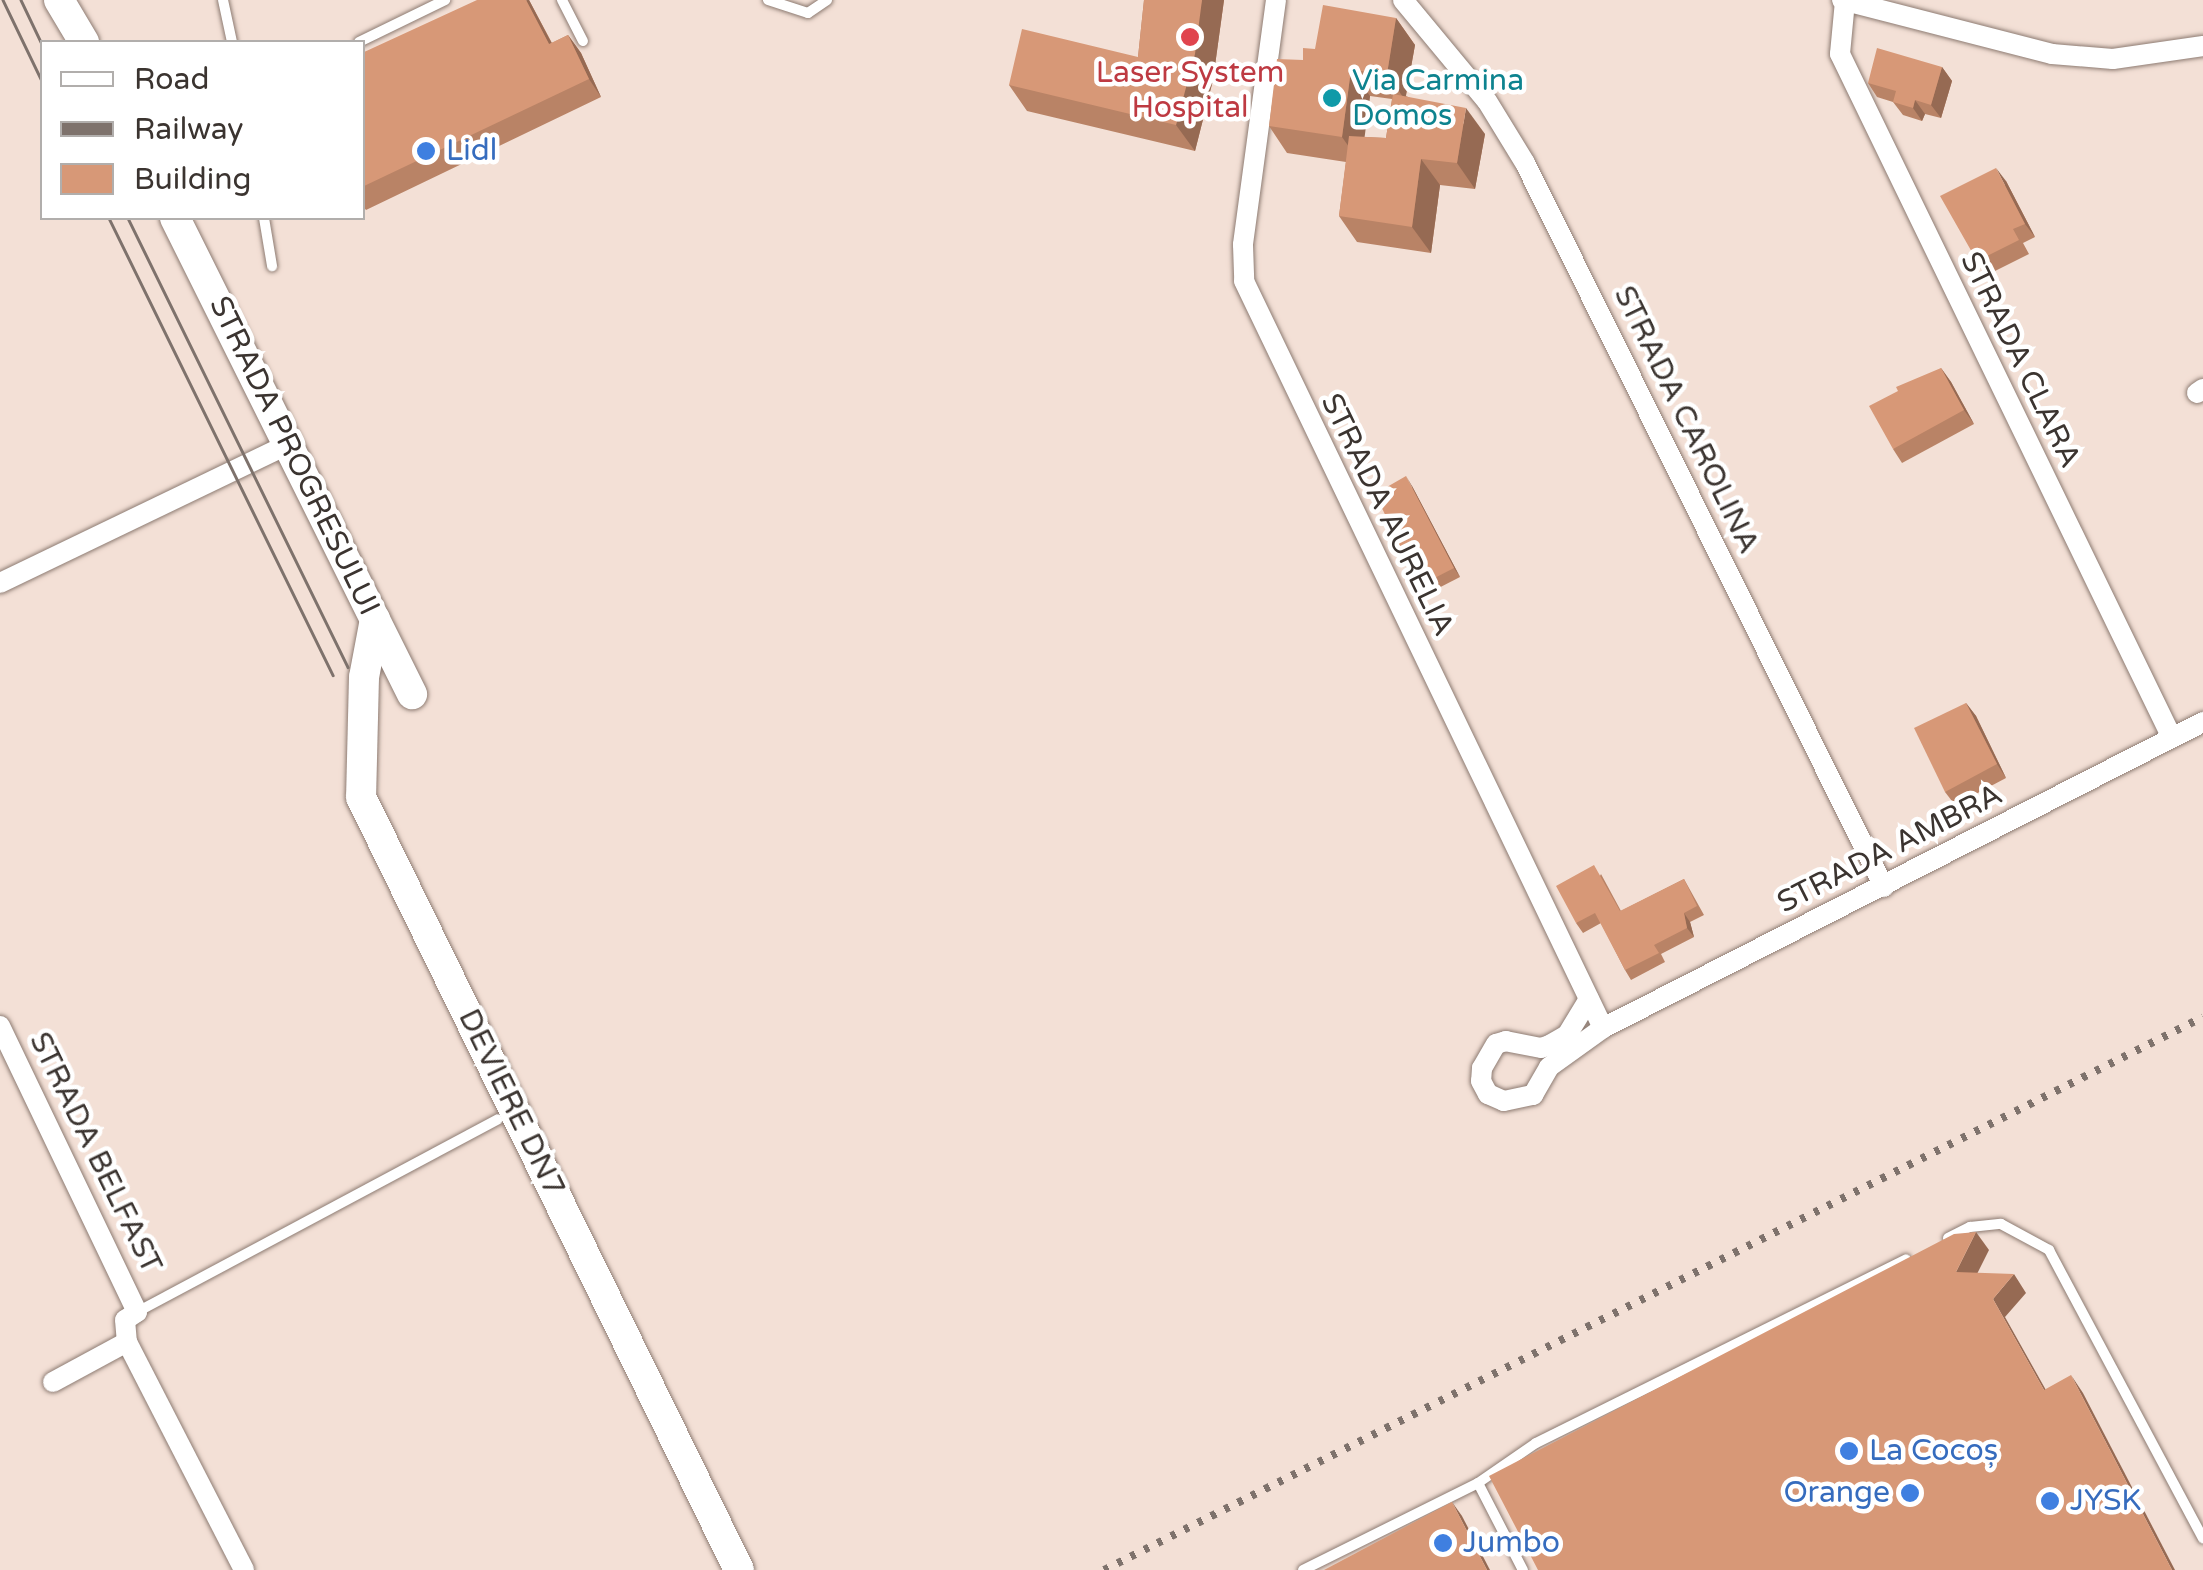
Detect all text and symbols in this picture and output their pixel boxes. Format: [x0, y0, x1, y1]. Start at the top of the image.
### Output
marker: Laser System Hospital [1177, 24, 1203, 50]
legend [40, 40, 365, 220]
place label: Laser System Hospital [1096, 55, 1284, 126]
text: Road [134, 61, 209, 98]
place label: Via Carmina Domos [1352, 63, 1524, 134]
marker: Via Carmina Domos [1321, 87, 1343, 109]
text: Railway [134, 111, 243, 148]
place label: Lidl [446, 133, 497, 169]
marker: Lidl [415, 140, 437, 162]
text: Building [134, 161, 251, 198]
street label: STRADA CLARA [1952, 246, 2088, 474]
street label: STRADA CAROLINA [1606, 280, 1766, 560]
street label: STRADA PROGRESULUI [201, 291, 387, 621]
street label: STRADA AURELIA [1313, 388, 1461, 642]
street label: STRADA AMBRA [1772, 777, 2008, 921]
street label: DEVIERE DN7 [450, 1003, 572, 1203]
street label: STRADA BELFAST [21, 1027, 169, 1279]
place label: La Cocoș [1869, 1433, 1998, 1469]
marker: La Cocoș [1838, 1440, 1860, 1462]
place label: Orange [1783, 1475, 1890, 1511]
marker: Orange [1899, 1482, 1921, 1504]
place label: JYSK [2070, 1483, 2141, 1519]
marker: JYSK [2039, 1490, 2061, 1512]
place label: Jumbo [1463, 1525, 1560, 1561]
marker: Jumbo [1432, 1532, 1454, 1554]

